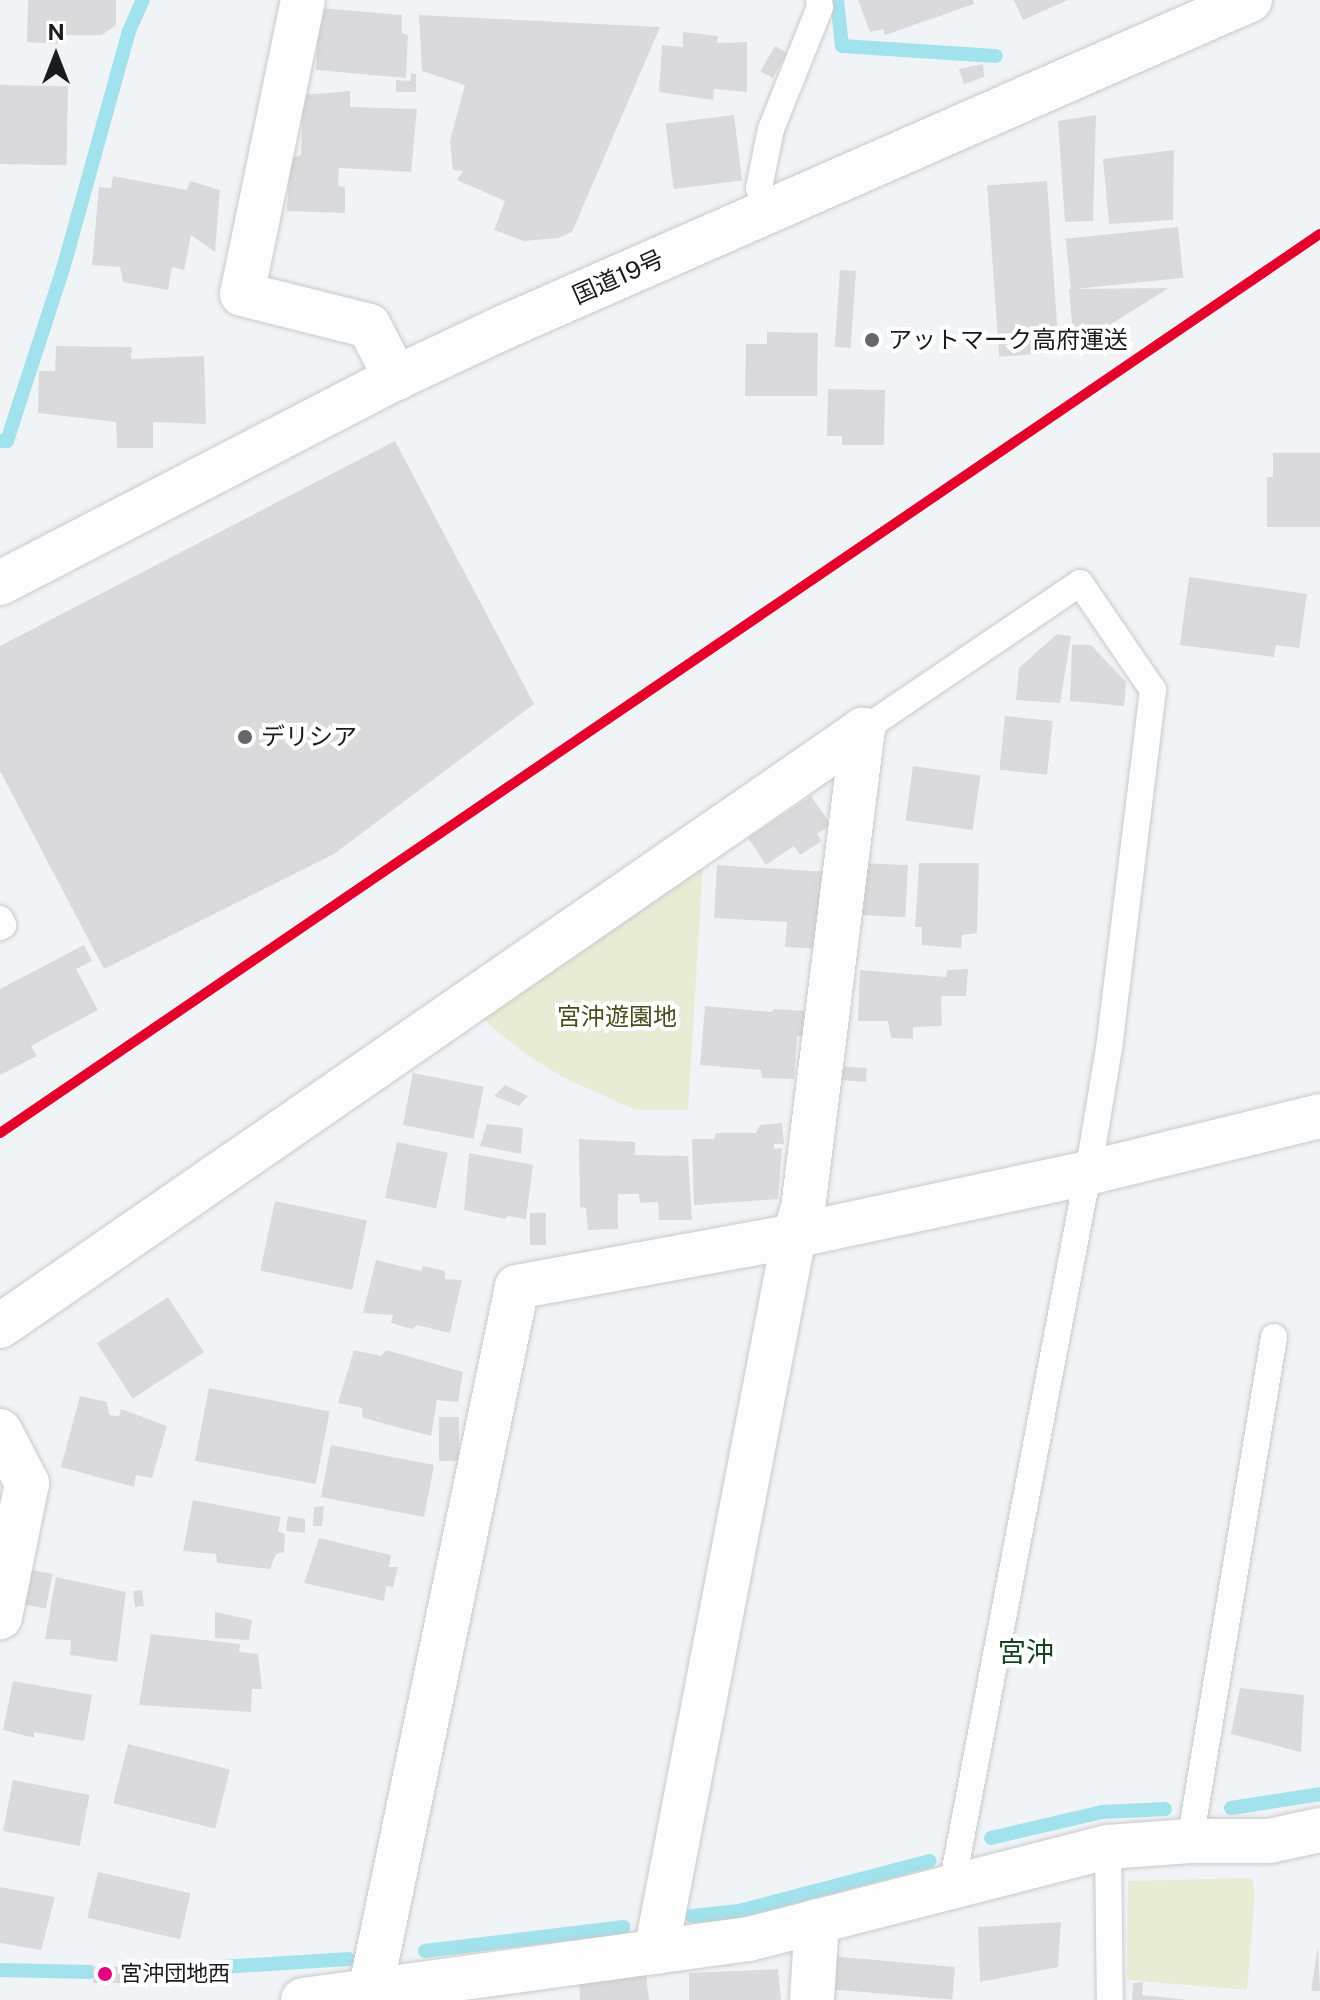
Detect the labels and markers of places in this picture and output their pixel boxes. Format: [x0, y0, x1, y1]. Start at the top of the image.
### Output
place label: アットマーク高府運送 [888, 326, 1128, 354]
marker: アットマーク高府運送 [863, 331, 881, 349]
place label: デリシア [261, 723, 357, 751]
marker: デリシア [236, 728, 254, 746]
place label: 宮沖団地西 [120, 1961, 230, 1987]
marker: 宮沖団地西 [97, 1966, 113, 1982]

